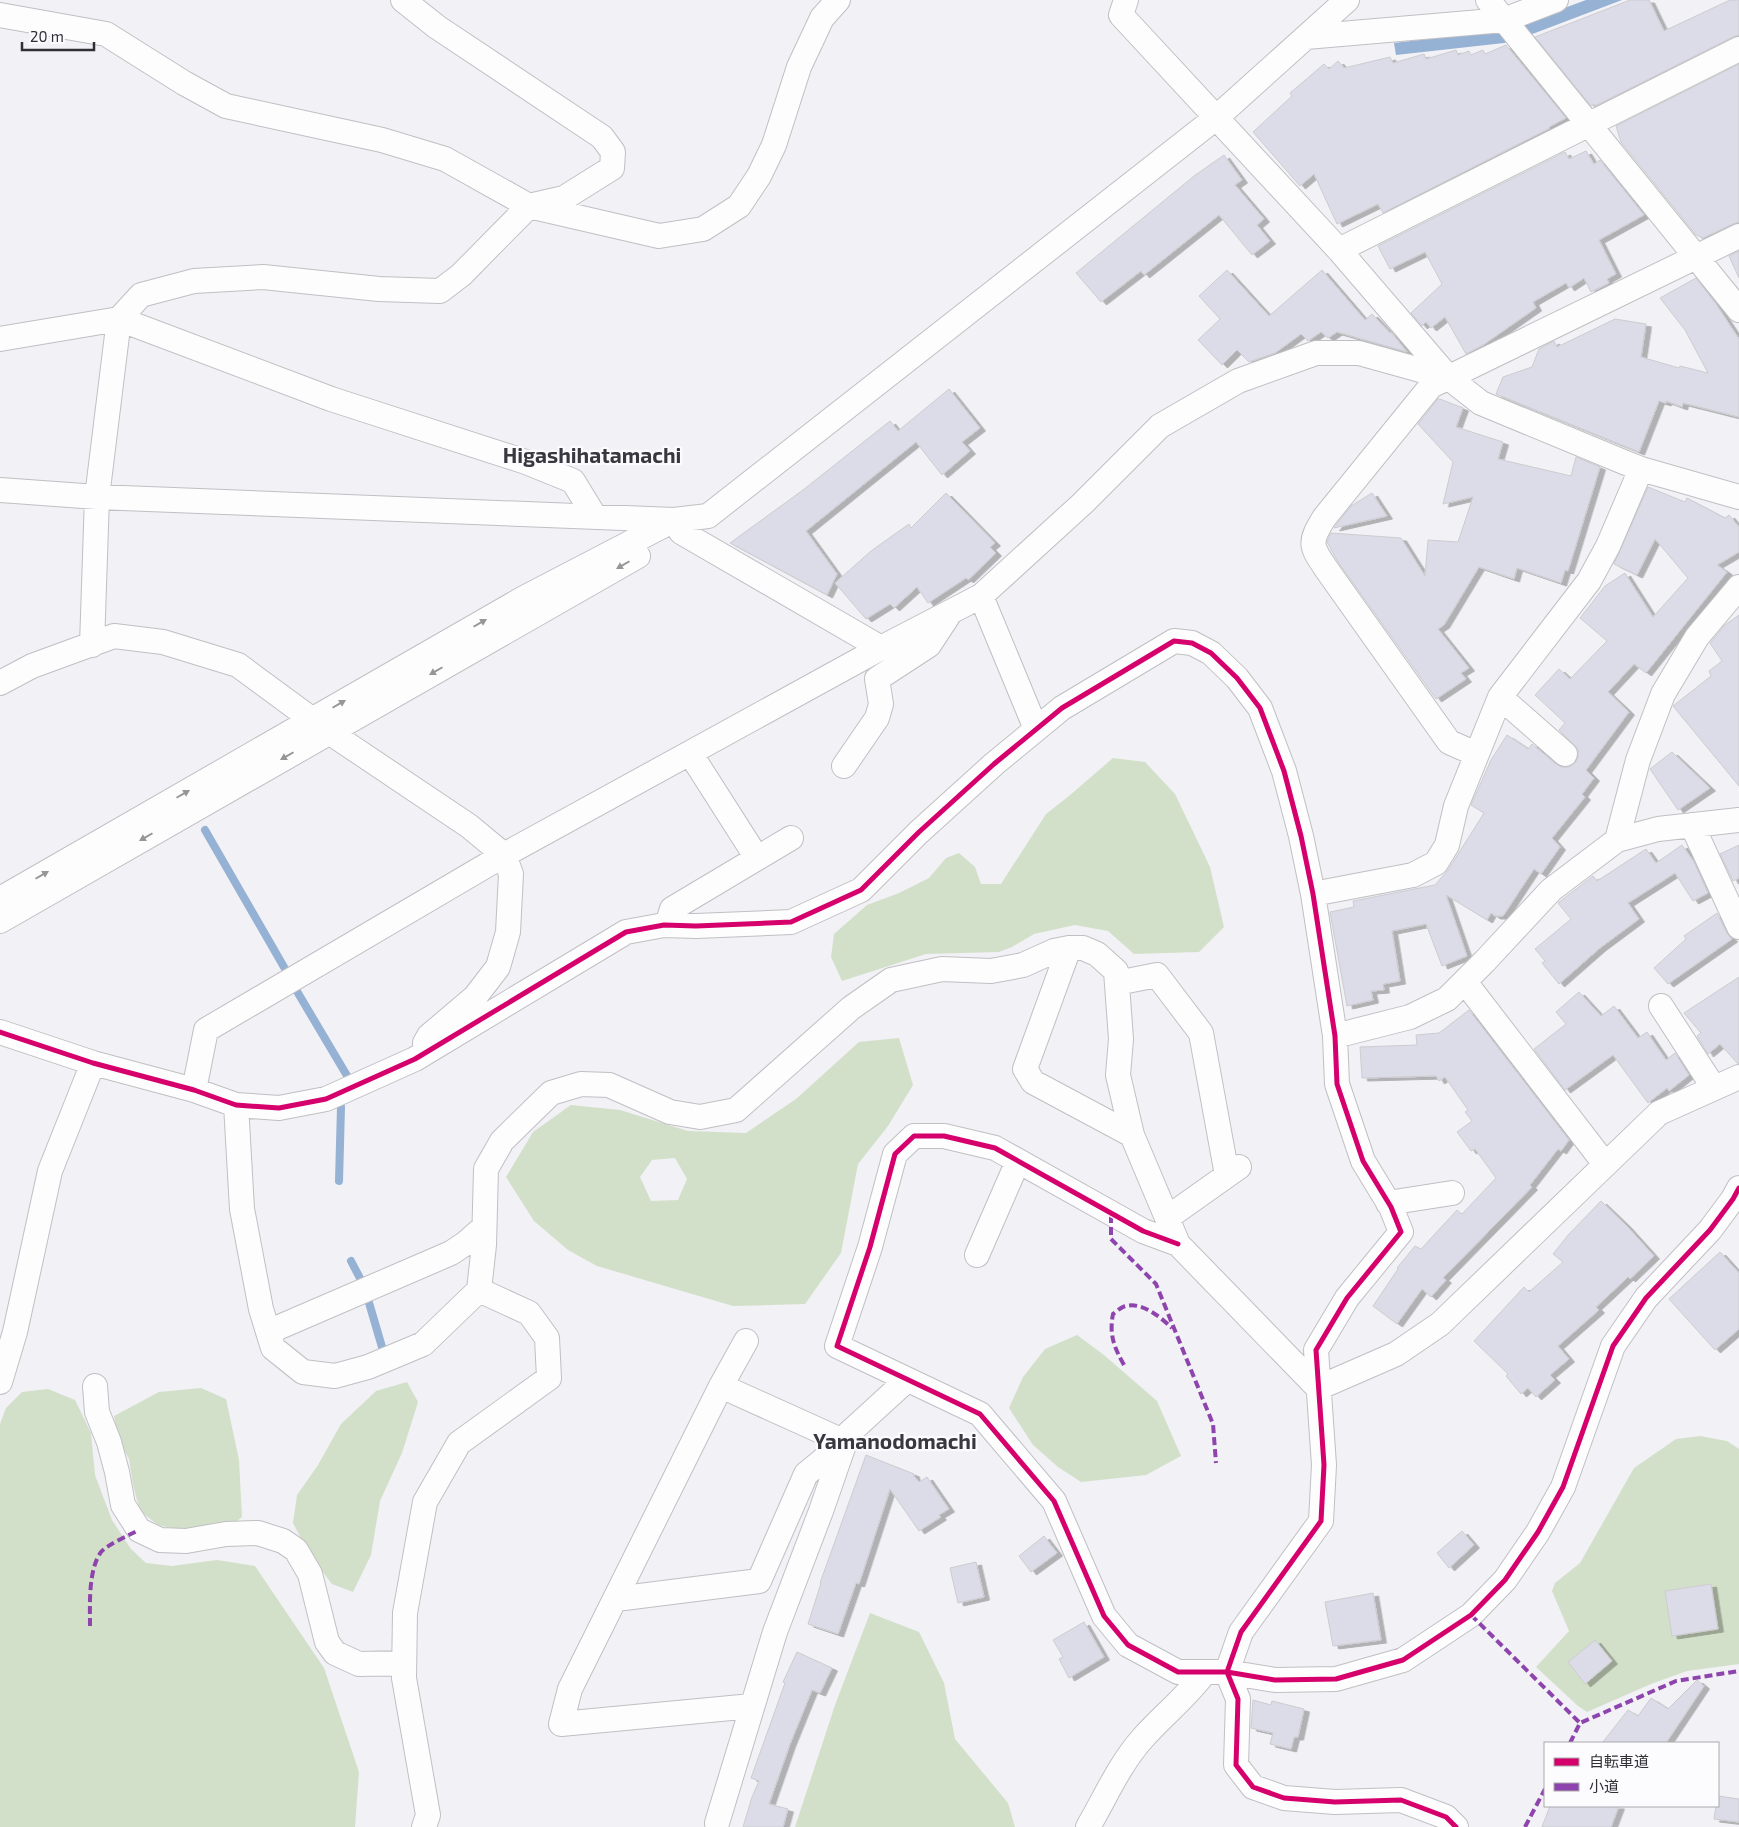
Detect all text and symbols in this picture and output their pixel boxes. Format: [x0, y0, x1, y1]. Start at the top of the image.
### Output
scale bar [22, 20, 95, 52]
text: 20 m [30, 27, 64, 45]
district label: Higashihatamachi [503, 442, 681, 467]
one-way arrow [616, 560, 630, 569]
one-way arrow [473, 619, 487, 627]
one-way arrow [429, 667, 443, 675]
one-way arrow [332, 699, 346, 708]
one-way arrow [280, 751, 294, 760]
one-way arrow [176, 789, 190, 798]
one-way arrow [139, 832, 153, 841]
one-way arrow [36, 870, 49, 879]
district label: Yamanodomachi [813, 1428, 977, 1453]
legend [1544, 1742, 1719, 1807]
text: 自転車道 [1589, 1752, 1649, 1770]
text: 小道 [1589, 1777, 1619, 1795]

